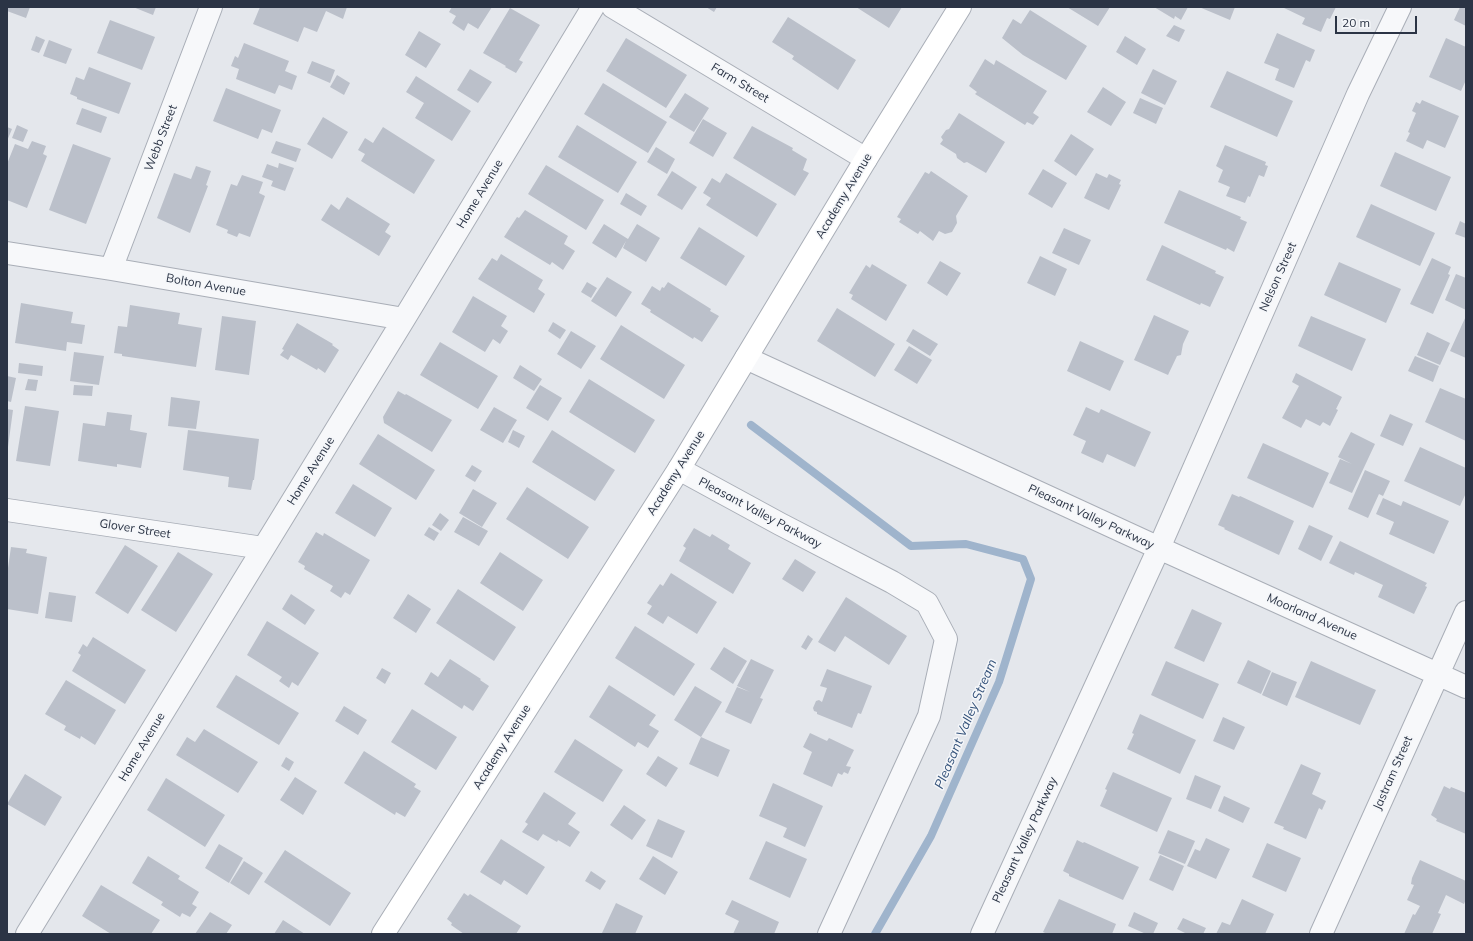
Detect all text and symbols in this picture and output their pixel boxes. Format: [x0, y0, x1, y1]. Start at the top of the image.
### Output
scale bar [1337, 8, 1419, 34]
text: 20 m [1342, 15, 1370, 30]
street label: Farm Street [708, 60, 772, 106]
street label: Webb Street [142, 103, 180, 173]
street label: Academy Avenue [813, 151, 875, 241]
street label: Home Avenue [454, 157, 506, 231]
street label: Nelson Street [1256, 240, 1300, 314]
street label: Bolton Avenue [165, 271, 247, 299]
street label: Academy Avenue [644, 428, 708, 518]
street label: Home Avenue [284, 434, 338, 508]
street label: Pleasant Valley Parkway [696, 474, 824, 552]
street label: Pleasant Valley Parkway [1026, 481, 1156, 553]
street label: Glover Street [98, 516, 172, 542]
street label: Moorland Avenue [1265, 591, 1359, 643]
water label: Pleasant Valley Stream [932, 657, 1000, 791]
street label: Academy Avenue [470, 702, 534, 792]
street label: Home Avenue [116, 710, 168, 784]
street label: Jastram Street [1370, 734, 1416, 812]
street label: Pleasant Valley Parkway [989, 775, 1061, 905]

